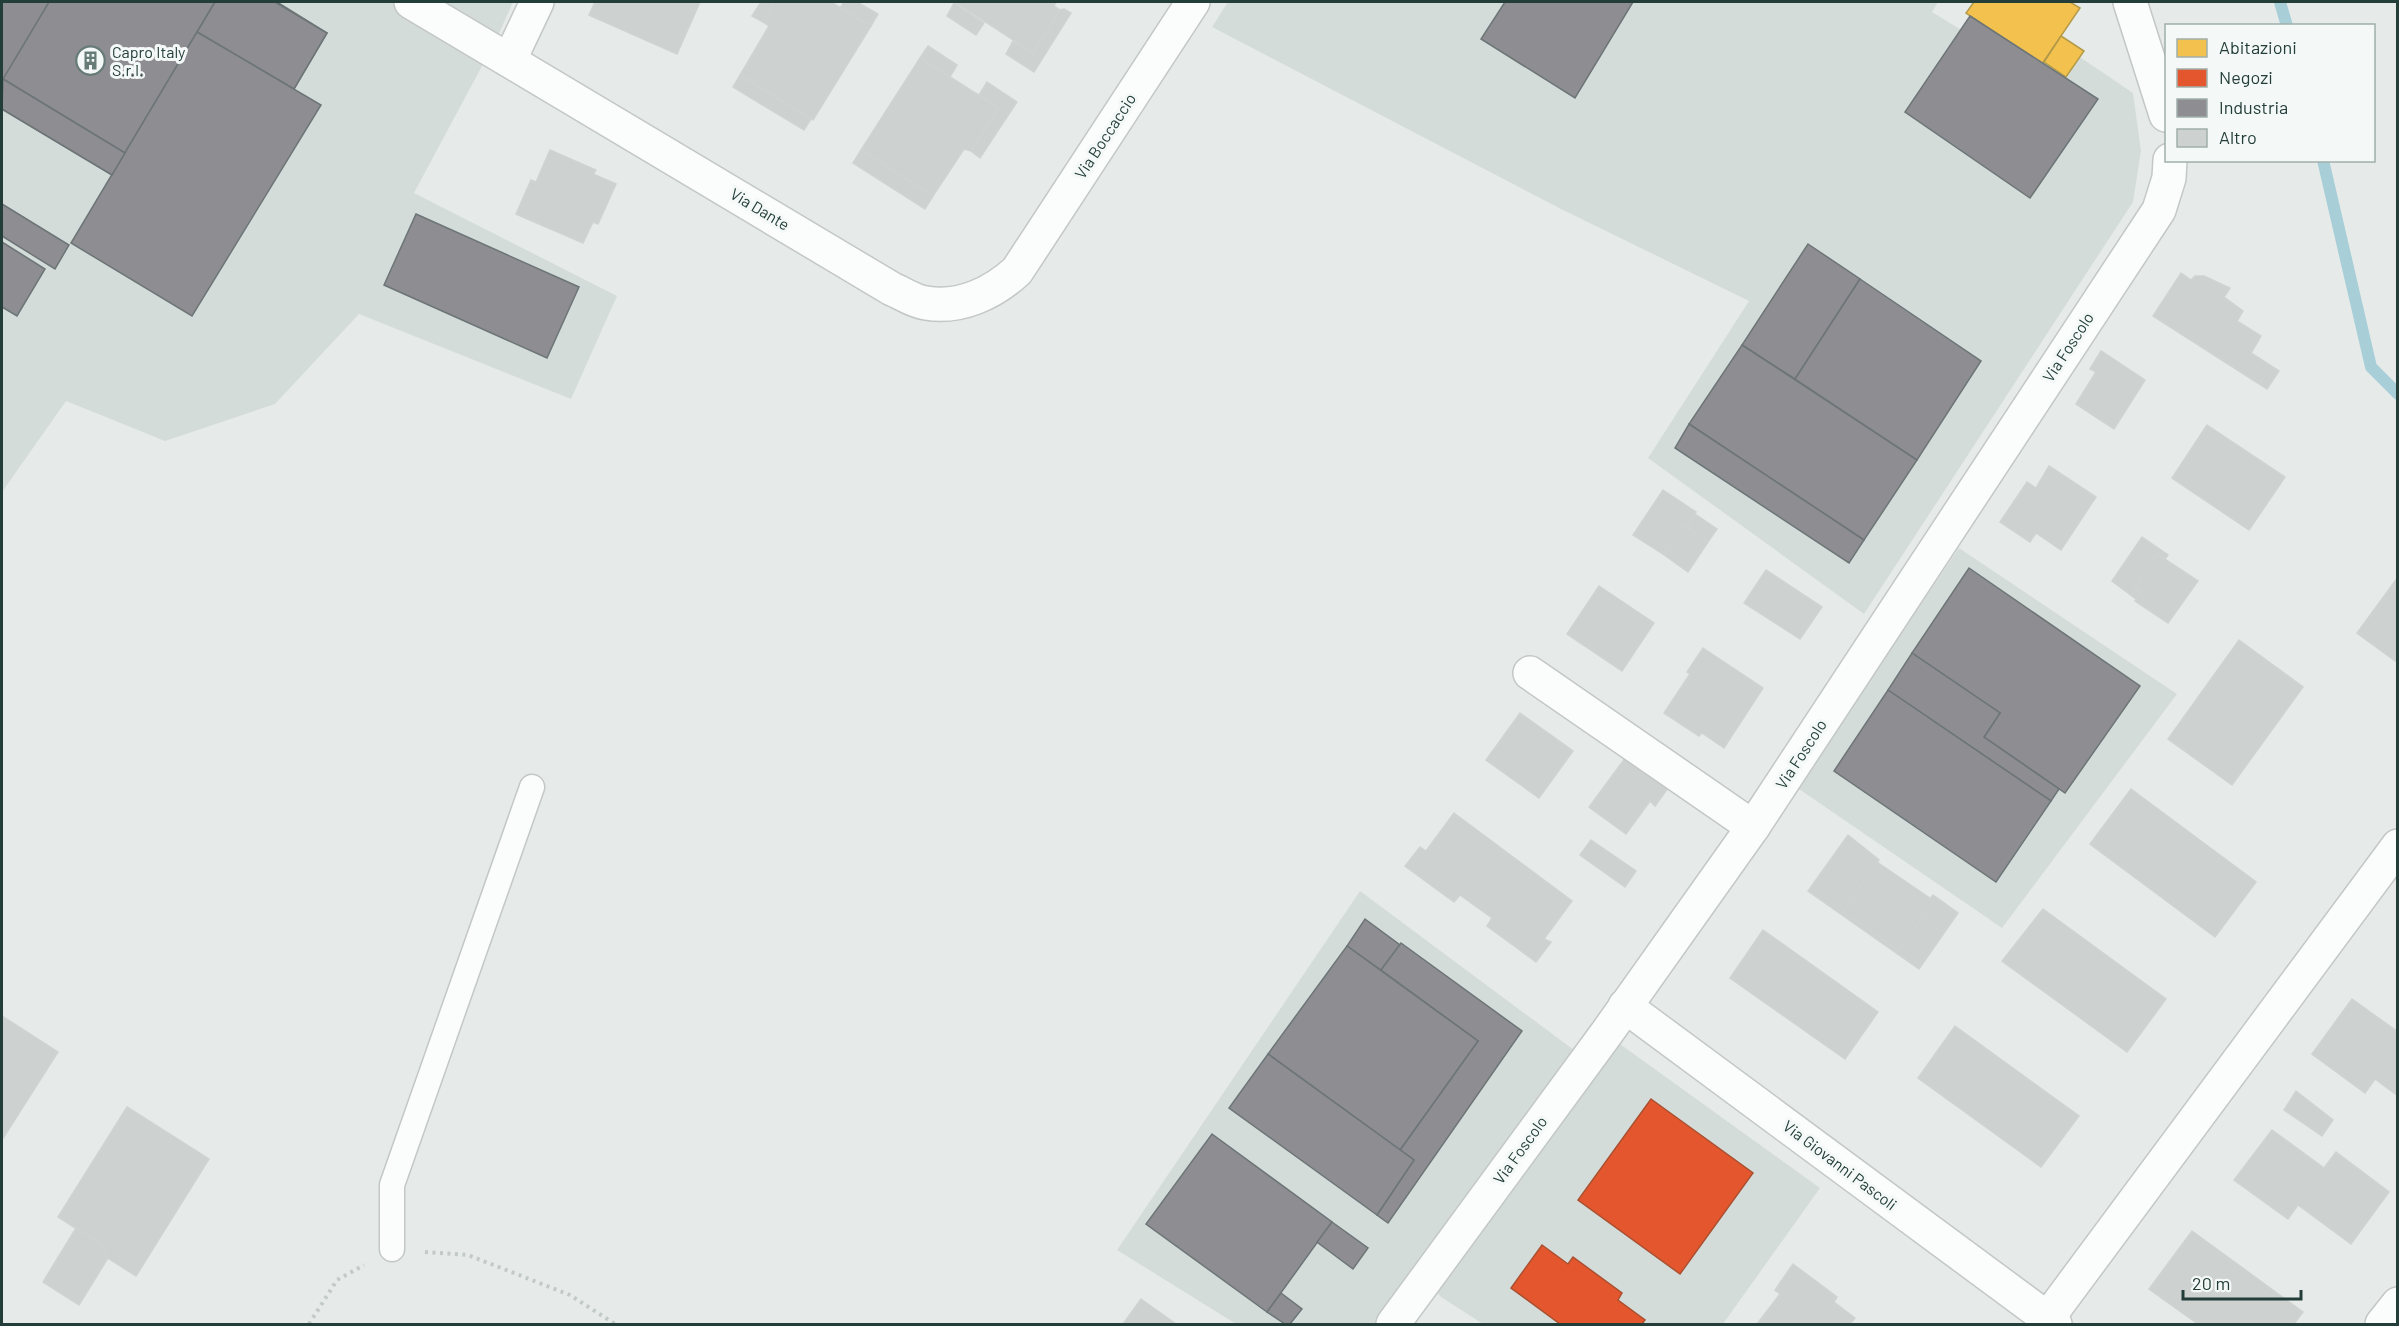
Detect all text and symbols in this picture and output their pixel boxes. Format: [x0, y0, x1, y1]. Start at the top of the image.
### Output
legend [2165, 24, 2375, 162]
text: Abitazioni [2219, 36, 2297, 58]
place label: Capro Italy S.r.l. [112, 42, 186, 79]
building icon: Capro Italy S.r.l. [75, 45, 107, 77]
text: Negozi [2219, 66, 2273, 88]
street label: Via Boccaccio [1070, 90, 1139, 182]
text: Industria [2219, 96, 2288, 118]
text: Altro [2219, 126, 2257, 148]
street label: Via Dante [727, 184, 793, 234]
street label: Via Foscolo [2038, 308, 2097, 385]
street label: Via Foscolo [1771, 715, 1830, 792]
street label: Via Foscolo [1489, 1112, 1551, 1187]
street label: Via Giovanni Pascoli [1780, 1116, 1901, 1214]
scale bar [2183, 1263, 2302, 1301]
text: 20 m [2192, 1272, 2230, 1294]

